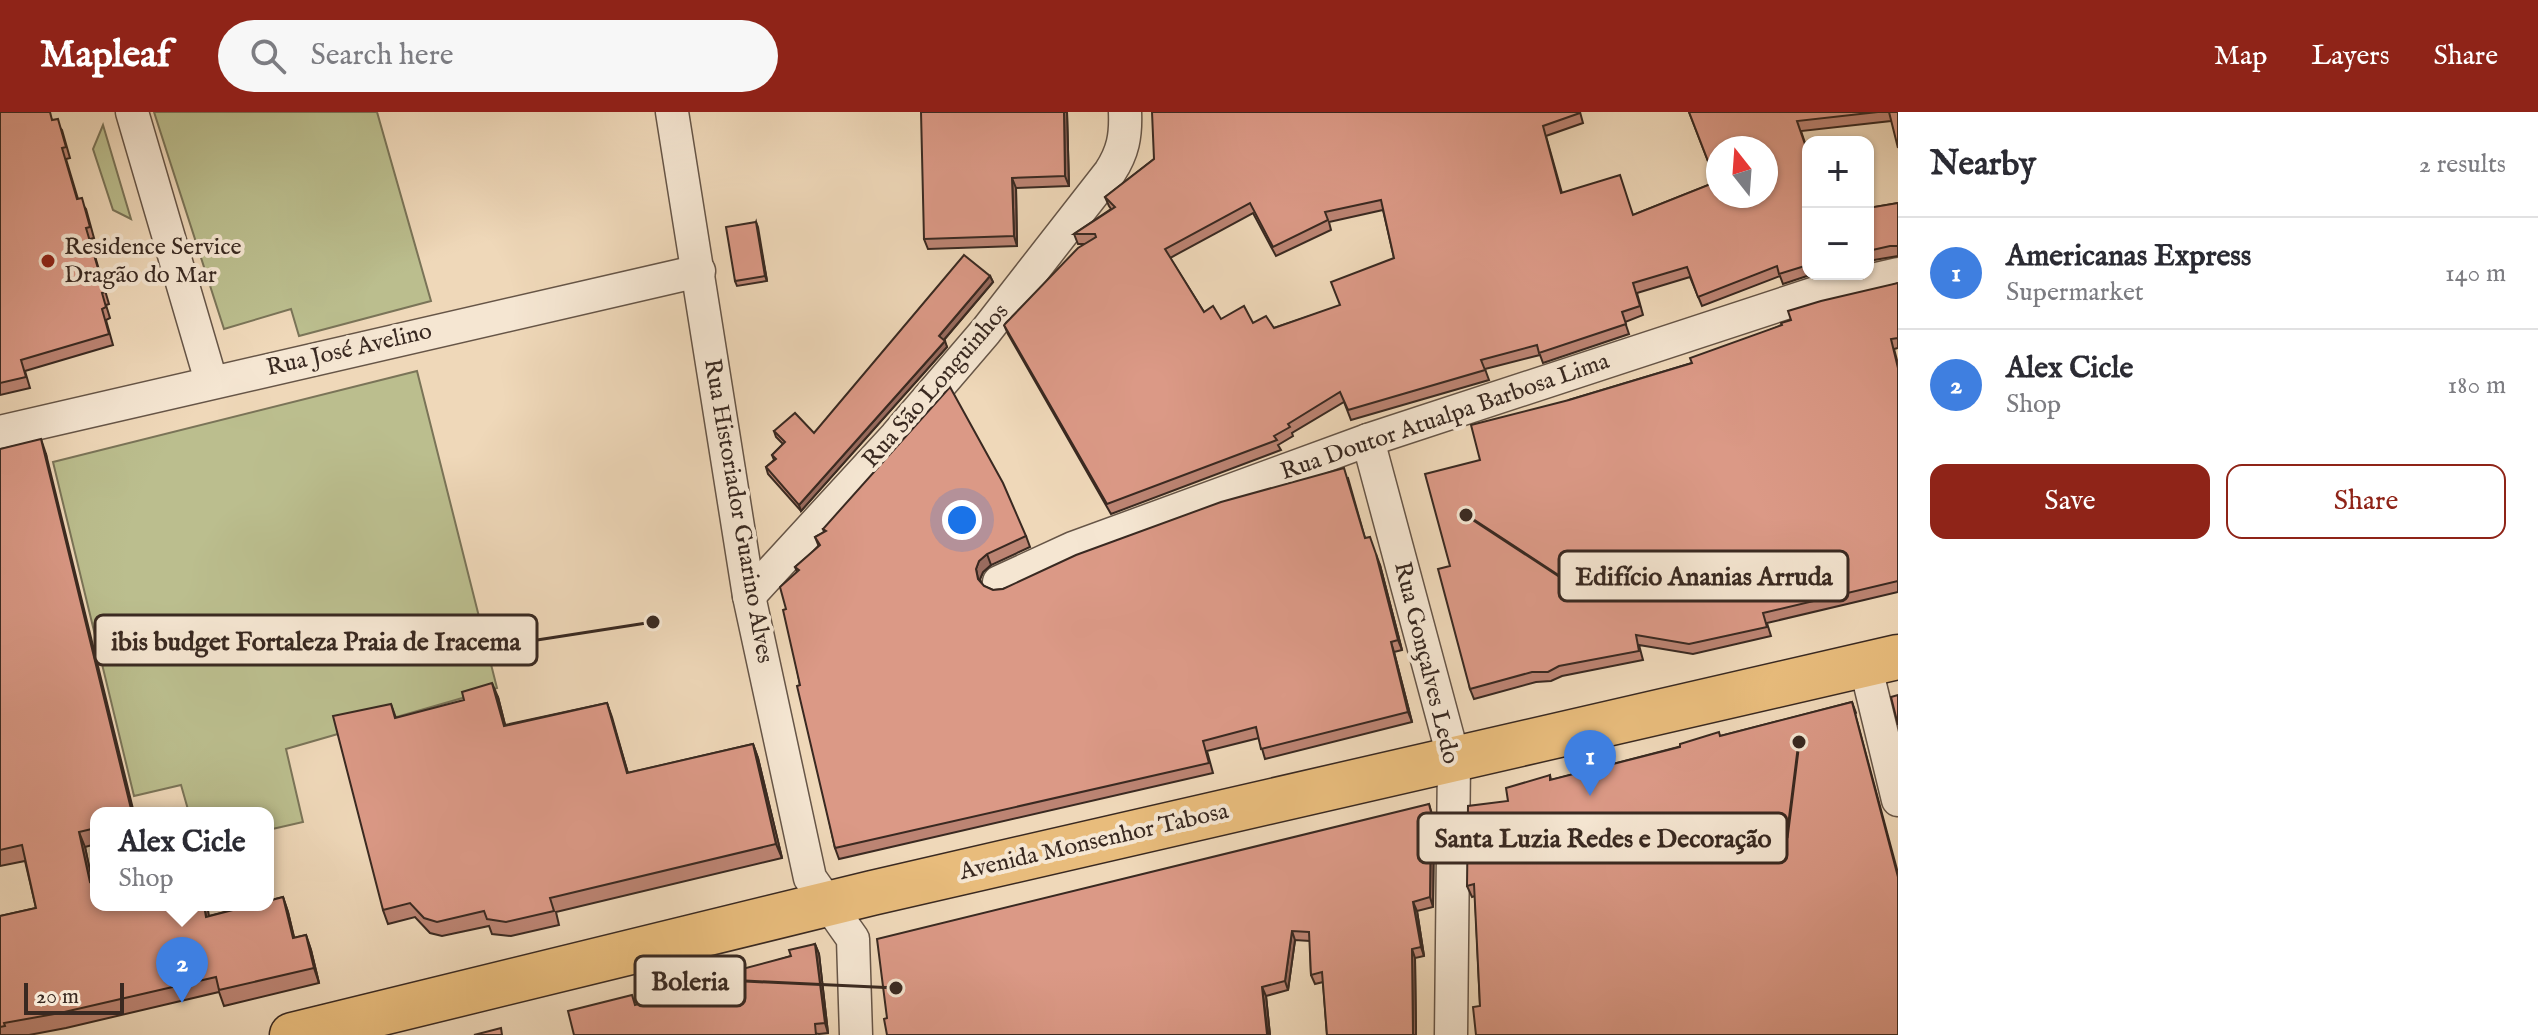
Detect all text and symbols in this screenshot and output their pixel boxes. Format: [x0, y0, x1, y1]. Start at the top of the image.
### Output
search box [218, 20, 778, 92]
text: Mapleaf [40, 32, 170, 80]
icon: search [246, 34, 290, 78]
text: Search here [310, 37, 453, 75]
text: Map [2214, 39, 2267, 74]
text: Layers [2311, 39, 2390, 74]
text: Share [2434, 39, 2498, 74]
north arrow [1706, 136, 1778, 208]
map controls [1802, 136, 1874, 280]
button: + [1802, 136, 1874, 208]
text: Nearby [1930, 143, 2036, 186]
text: 2 results [2419, 148, 2506, 181]
button: − [1802, 208, 1874, 280]
place label: Residence Service Dragão do Mar [64, 232, 242, 291]
text: Americanas Express [2006, 238, 2251, 276]
marker: Residence Service Dragão do Mar [39, 252, 57, 270]
text: 1 [1951, 257, 1961, 290]
text: 140 m [2445, 257, 2506, 290]
text: Supermarket [2006, 276, 2144, 309]
street label: Rua São Longuinhos [856, 297, 1016, 475]
street label: Rua José Avelino [263, 316, 435, 384]
street label: Rua Doutor Atualpa Barbosa Lima [1277, 346, 1614, 488]
text: Alex Cicle [2006, 350, 2133, 388]
street label: Rua Historiador Guarino Alves [696, 356, 780, 666]
text: 2 [1950, 369, 1962, 402]
text: 180 m [2448, 369, 2506, 402]
text: Shop [2006, 388, 2061, 421]
button: Save [1930, 464, 2210, 539]
button: Share [2226, 464, 2506, 539]
your location [942, 500, 982, 540]
callout: Edifício Ananias Arruda [1559, 551, 1848, 601]
street label: Rua Gonçalves Ledo [1386, 559, 1466, 767]
text: Edifício Ananias Arruda [1575, 561, 1834, 594]
callout: ibis budget Fortaleza Praia de Iracema [95, 615, 537, 665]
text: ibis budget Fortaleza Praia de Iracema [111, 626, 522, 659]
pin: 1 [1564, 730, 1616, 796]
street label: Avenida Monsenhor Tabosa [955, 796, 1232, 888]
popup [90, 807, 274, 911]
callout: Santa Luzia Redes e Decoração [1418, 813, 1787, 863]
text: Santa Luzia Redes e Decoração [1435, 823, 1771, 856]
text: Alex Cicle [118, 824, 246, 862]
text: Shop [118, 862, 174, 895]
pin: 2 [156, 937, 208, 1003]
callout: Boleria [635, 956, 745, 1006]
text: Boleria [651, 966, 730, 999]
scale bar [24, 979, 124, 1015]
text: 20 m [36, 983, 79, 1011]

